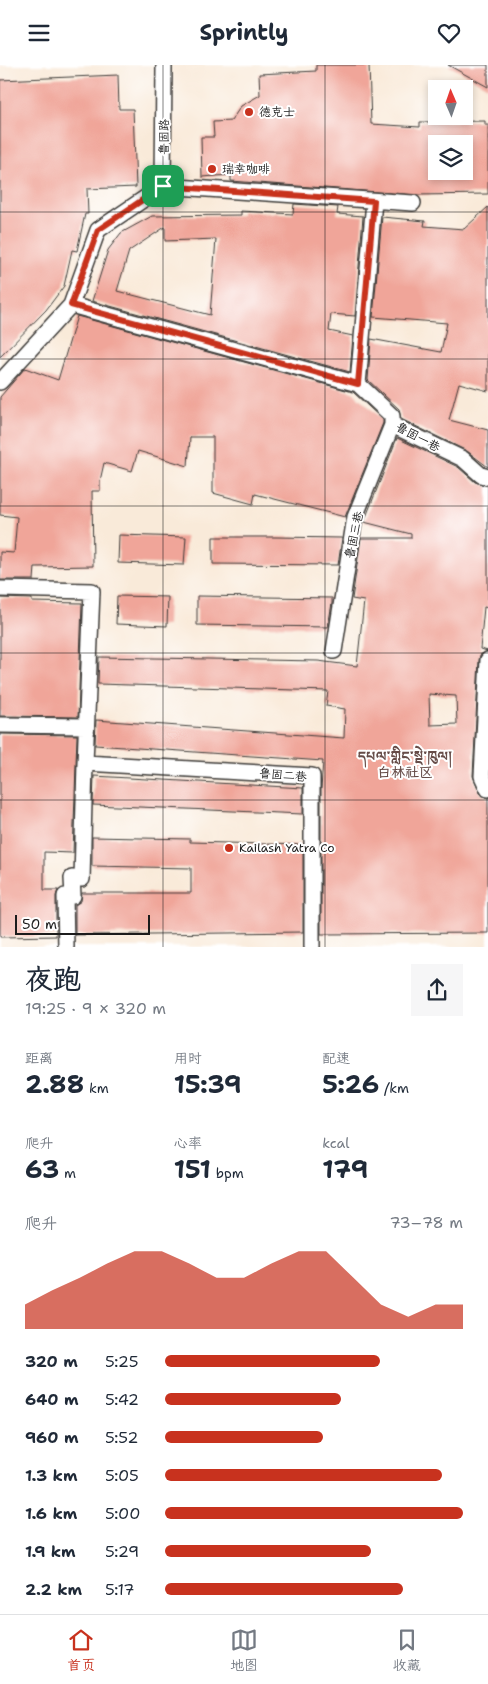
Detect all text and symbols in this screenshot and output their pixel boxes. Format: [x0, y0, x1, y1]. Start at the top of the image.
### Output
text: Sprintly [200, 18, 288, 47]
icon: menu [25, 19, 53, 47]
icon: heart [435, 19, 463, 47]
north arrow [428, 80, 472, 125]
map controls [428, 80, 473, 180]
place label: 德克士 [259, 104, 295, 120]
marker: 德克士 [243, 106, 255, 118]
street label: 鲁固路 [156, 119, 172, 155]
button: layers [428, 135, 473, 180]
place label: 瑞幸咖啡 [222, 161, 270, 177]
marker: 瑞幸咖啡 [206, 163, 218, 175]
pin [142, 165, 184, 207]
icon: arrive [149, 172, 177, 200]
street label: 鲁固一巷 [393, 419, 443, 455]
street label: 鲁固三巷 [341, 510, 367, 560]
district label: དཔལ་གླིང་སྡེ་ཁུལ། 白林社区 [358, 745, 452, 781]
street label: 鲁固二巷 [258, 765, 308, 785]
place label: Kailash Yatra Co [239, 840, 335, 856]
marker: Kailash Yatra Co [223, 842, 235, 854]
scale bar [15, 911, 150, 935]
text: 50 m [22, 915, 57, 933]
text: 夜跑 [25, 960, 81, 998]
button: share [411, 964, 463, 1016]
text: 19:25 · 9 × 320 m [25, 998, 166, 1019]
text: 距离 [25, 1049, 53, 1067]
text: 用时 [174, 1049, 202, 1067]
text: 配速 [322, 1049, 350, 1067]
text: 2.88 [25, 1067, 84, 1101]
text: 15:39 [174, 1067, 242, 1101]
text: 5:26 [322, 1067, 379, 1101]
text: km [84, 1079, 109, 1097]
text: /km [379, 1079, 409, 1097]
text: 爬升 [25, 1134, 53, 1152]
text: 心率 [174, 1134, 202, 1152]
text: kcal [322, 1134, 350, 1152]
text: 63 [25, 1152, 59, 1186]
text: 151 [174, 1152, 211, 1186]
text: 179 [322, 1152, 368, 1186]
text: m [59, 1164, 76, 1182]
text: bpm [211, 1164, 244, 1182]
text: 73–78 m [390, 1212, 463, 1233]
text: 爬升 [25, 1213, 57, 1234]
text: 320 m [25, 1351, 78, 1372]
text: 5:25 [105, 1351, 138, 1372]
text: 640 m [25, 1389, 79, 1410]
text: 5:42 [105, 1389, 139, 1410]
text: 960 m [25, 1427, 78, 1448]
text: 5:52 [105, 1427, 138, 1448]
text: 1.3 km [25, 1465, 78, 1486]
text: 5:05 [105, 1465, 139, 1486]
text: 1.6 km [25, 1503, 77, 1524]
text: 5:00 [105, 1503, 140, 1524]
text: 1.9 km [25, 1541, 76, 1562]
text: 5:29 [105, 1541, 139, 1562]
text: 2.2 km [25, 1579, 82, 1600]
text: 5:17 [105, 1579, 135, 1600]
tab: 首页 [67, 1626, 95, 1674]
tab: 地图 [230, 1626, 258, 1674]
tab: 收藏 [393, 1626, 421, 1674]

